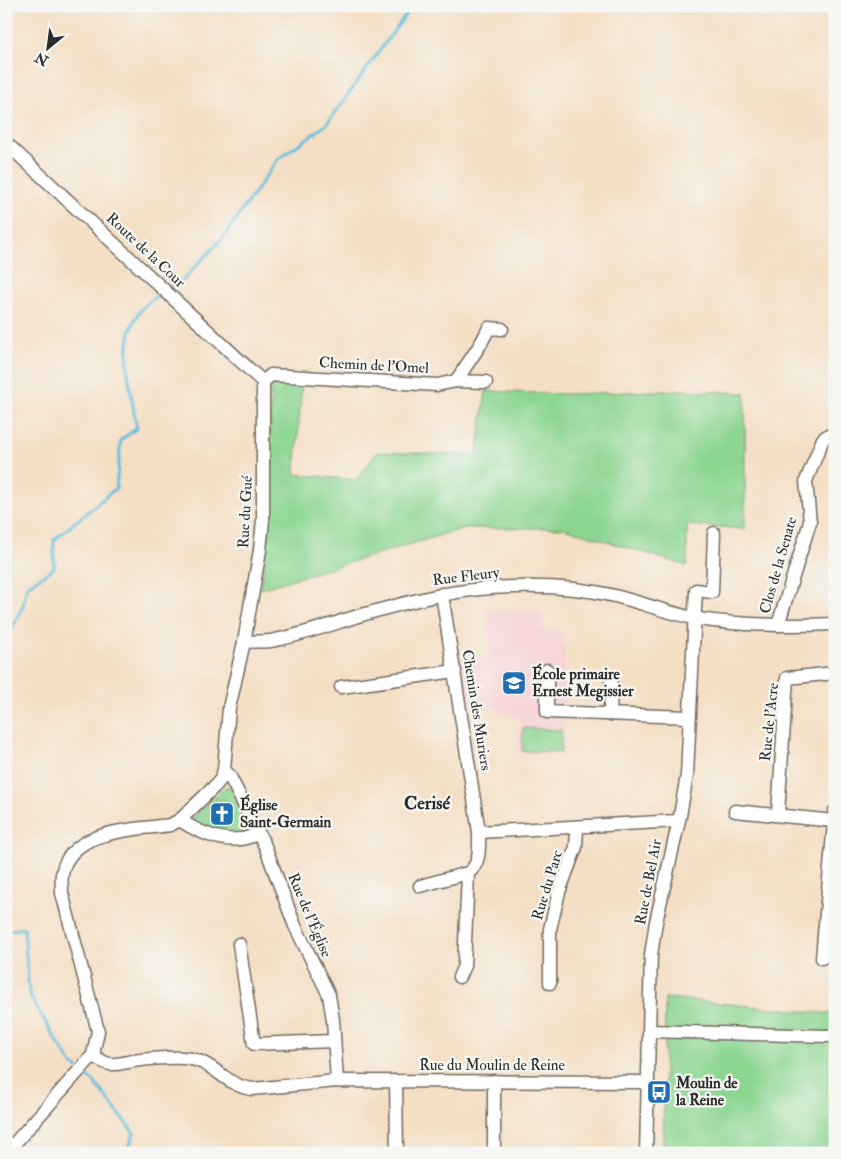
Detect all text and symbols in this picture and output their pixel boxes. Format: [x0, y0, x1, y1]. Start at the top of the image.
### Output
north arrow [22, 22, 72, 72]
text: N [32, 48, 52, 70]
street label: Route de la Cour [102, 209, 189, 292]
street label: Chemin de l'Omel [319, 353, 430, 378]
street label: Rue du Gué [234, 474, 257, 549]
street label: Clos de la Senate [756, 515, 801, 616]
street label: Rue Fleury [432, 563, 501, 590]
street label: Chemin des Muriers [458, 648, 495, 772]
place label: École primaire Ernest Megissier [532, 663, 634, 702]
school or university icon: École primaire Ernest Megissier [501, 670, 527, 696]
street label: Rue de l'Acre [756, 682, 783, 762]
district label: Cerisé [404, 792, 450, 815]
place label: Église Saint-Germain [240, 794, 332, 832]
church icon: Église Saint-Germain [209, 801, 235, 827]
street label: Rue de Bel Air [631, 837, 666, 927]
street label: Rue du Parc [528, 848, 567, 922]
street label: Rue de l'Église [283, 869, 338, 960]
street label: Rue du Moulin de Reine [419, 1056, 565, 1075]
place label: Moulin de la Reine [675, 1074, 738, 1110]
bus stop icon: Moulin de la Reine [646, 1079, 672, 1105]

